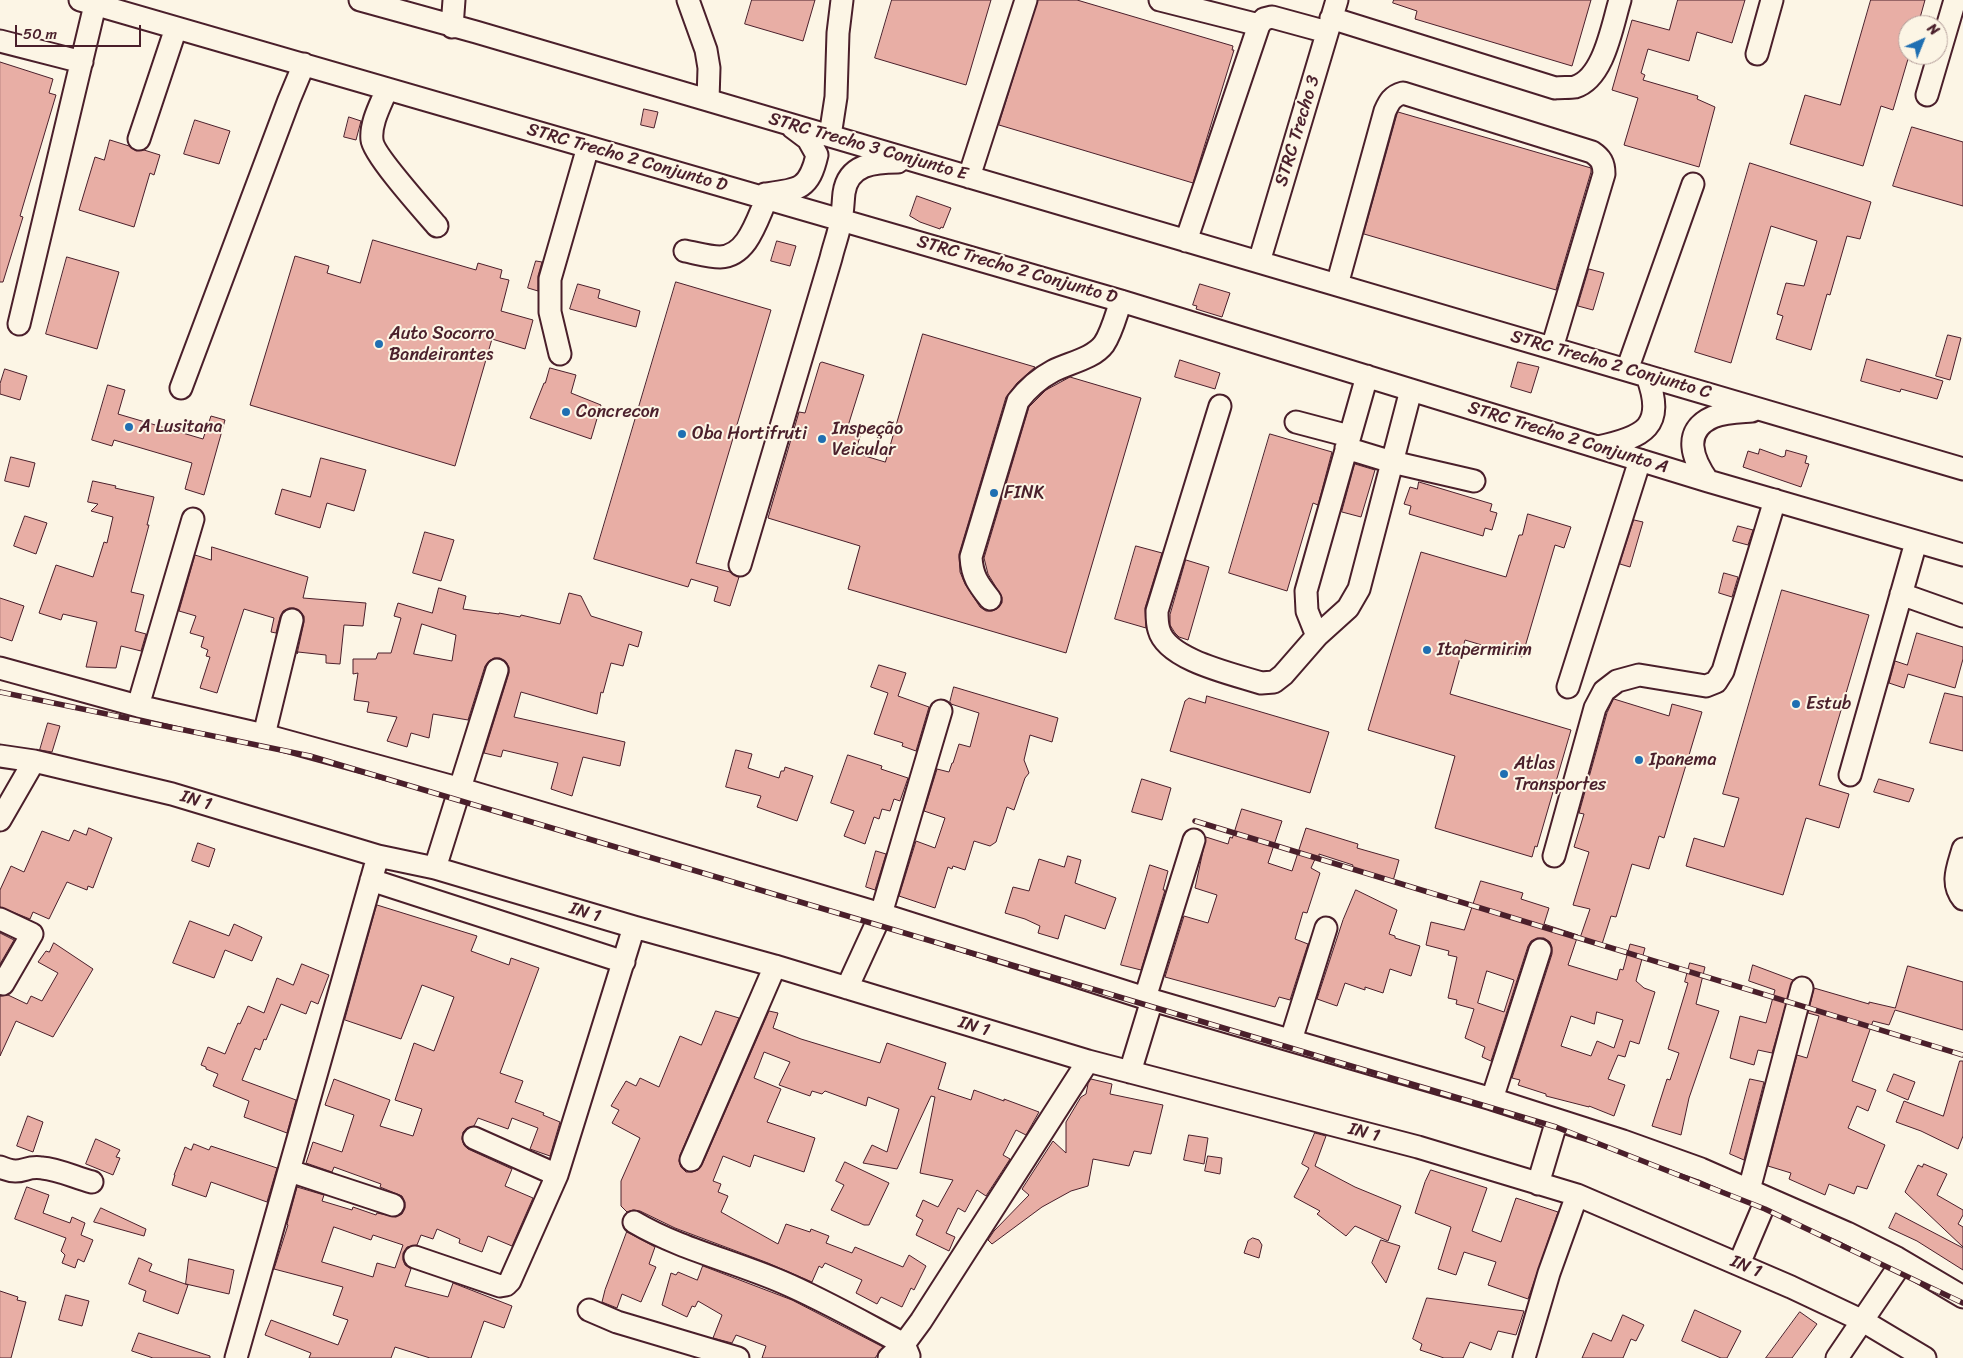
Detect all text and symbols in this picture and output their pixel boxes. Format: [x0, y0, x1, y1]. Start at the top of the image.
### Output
scale bar [18, 15, 144, 47]
north arrow [1898, 15, 1948, 65]
text: N [1921, 17, 1945, 42]
text: 50 m [23, 21, 57, 47]
street label: STRC Trecho 3 [1271, 73, 1325, 189]
street label: STRC Trecho 3 Conjunto E [766, 108, 970, 186]
street label: STRC Trecho 2 Conjunto D [524, 119, 730, 197]
street label: STRC Trecho 2 Conjunto D [914, 231, 1120, 309]
place label: Auto Socorro Bandeirantes [389, 323, 494, 366]
street label: STRC Trecho 2 Conjunto C [1508, 326, 1714, 404]
marker: Auto Socorro Bandeirantes [373, 338, 385, 350]
street label: STRC Trecho 2 Conjunto A [1465, 397, 1671, 479]
place label: Concrecon [576, 401, 659, 423]
marker: Concrecon [560, 406, 572, 418]
place label: A Lusitana [139, 416, 222, 438]
place label: Inspeção Veicular [832, 418, 903, 460]
marker: A Lusitana [123, 421, 135, 433]
place label: Oba Hortifruti [692, 423, 807, 445]
marker: Oba Hortifruti [676, 428, 688, 440]
marker: Inspeção Veicular [816, 433, 828, 445]
place label: FINK [1004, 482, 1044, 504]
marker: FINK [988, 487, 1000, 499]
place label: Itapermirim [1437, 639, 1532, 661]
marker: Itapermirim [1421, 644, 1433, 656]
place label: Estub [1806, 693, 1851, 715]
marker: Estub [1790, 698, 1802, 710]
place label: Ipanema [1649, 749, 1716, 771]
place label: Atlas Transportes [1514, 753, 1606, 796]
marker: Ipanema [1633, 754, 1645, 766]
marker: Atlas Transportes [1498, 768, 1510, 780]
street label: IN 1 [178, 786, 214, 816]
street label: IN 1 [567, 898, 603, 928]
street label: IN 1 [956, 1012, 992, 1042]
street label: IN 1 [1346, 1118, 1382, 1148]
street label: IN 1 [1727, 1251, 1765, 1283]

